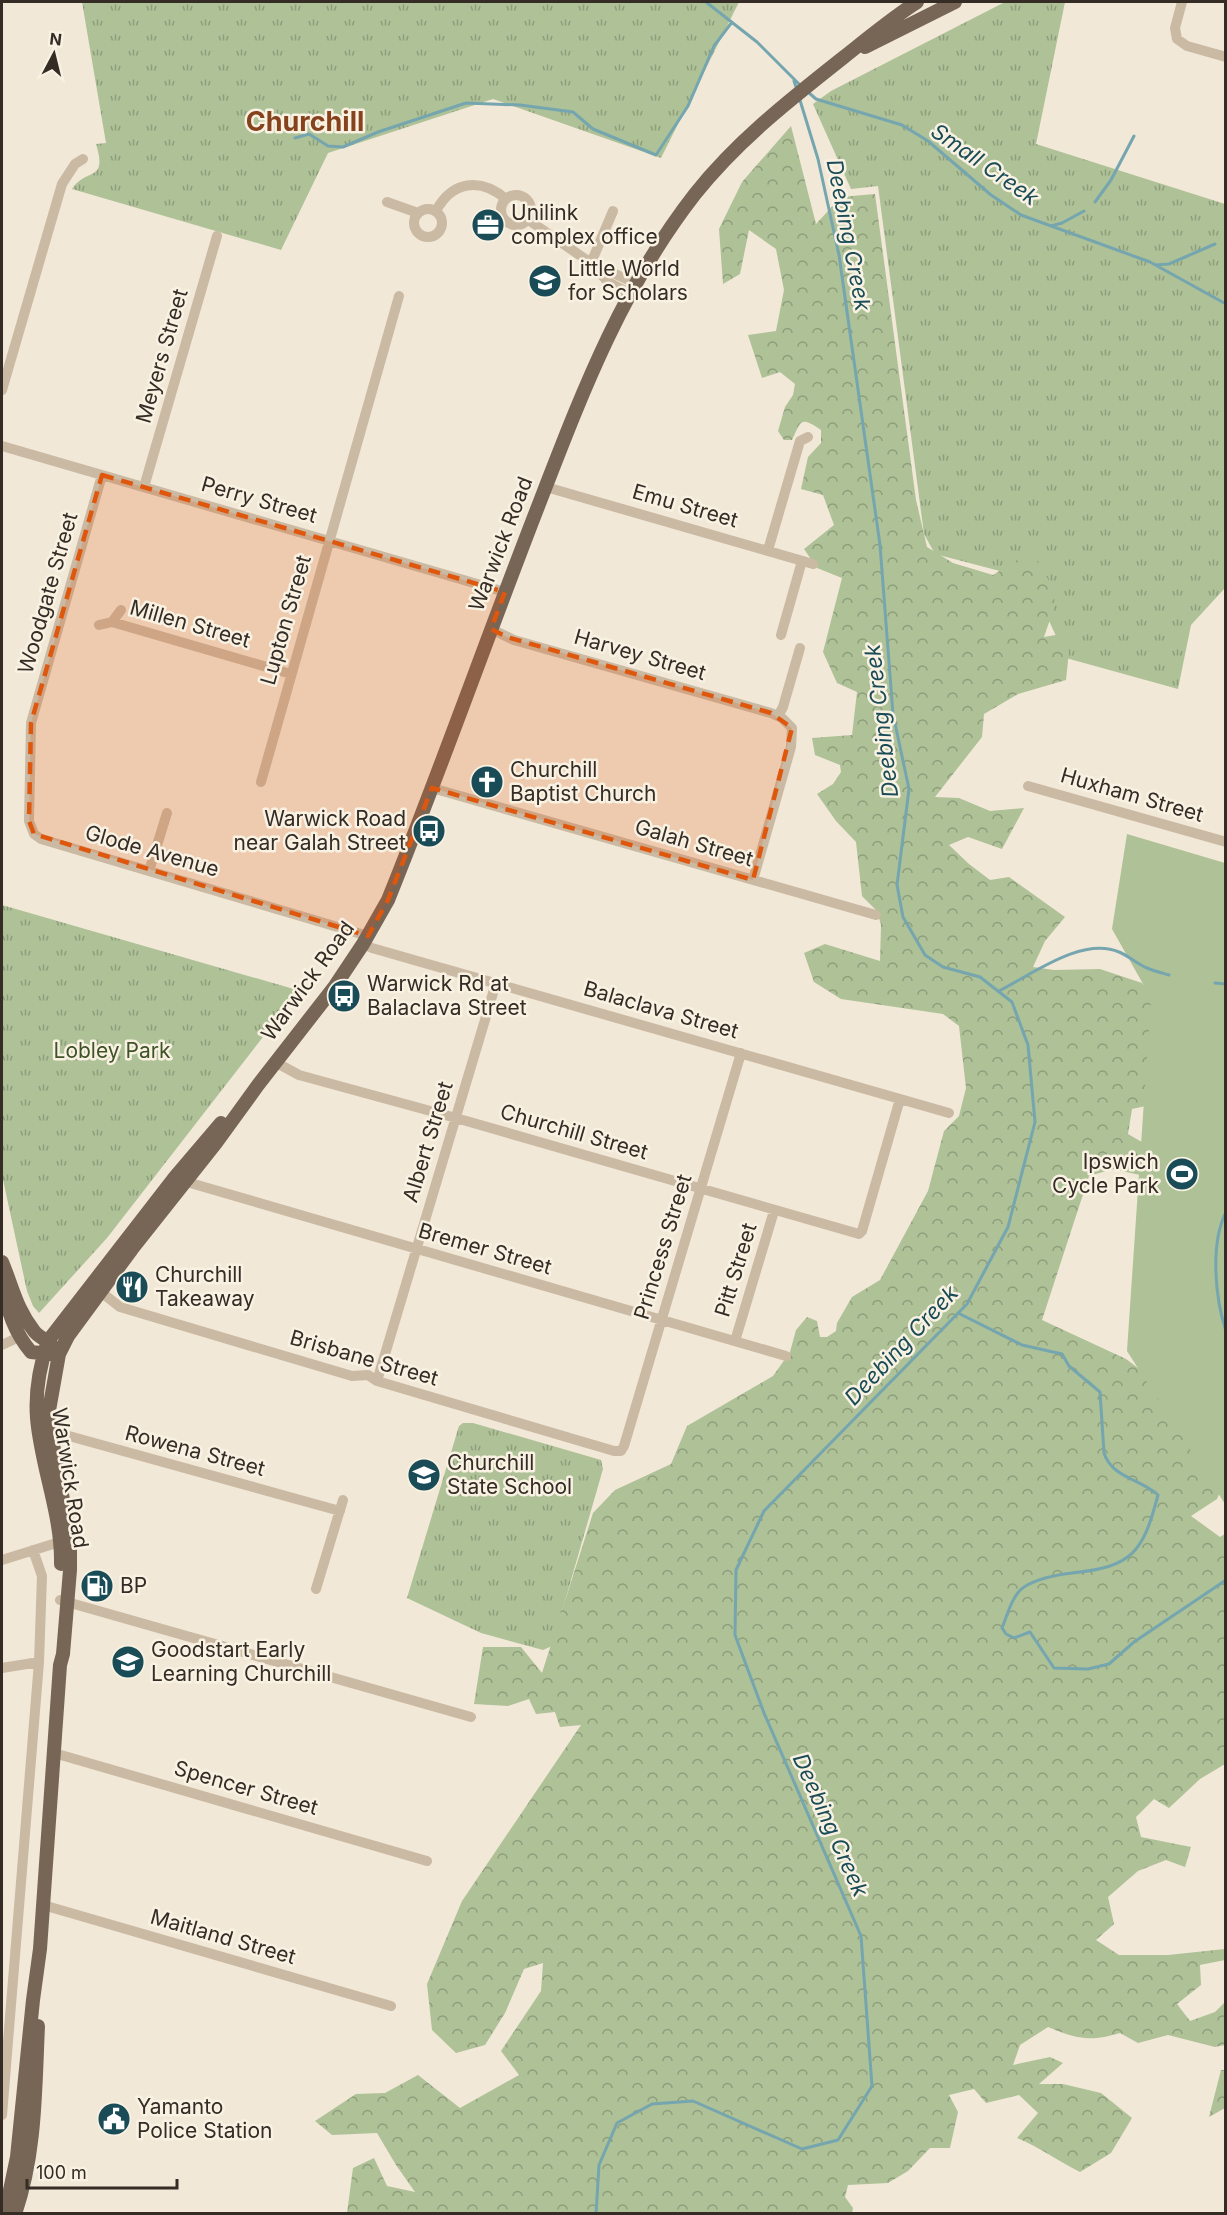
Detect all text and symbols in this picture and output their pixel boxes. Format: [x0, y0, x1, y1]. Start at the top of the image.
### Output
north arrow [24, 24, 84, 84]
text: N [49, 28, 63, 50]
district label: Churchill [246, 105, 364, 138]
water label: Small Creek [926, 117, 1044, 211]
water label: Deebing Creek [822, 157, 877, 314]
place label: Unilink complex office [511, 200, 658, 249]
office icon: Unilink complex office [470, 207, 506, 243]
place label: Little World for Scholars [568, 256, 688, 305]
school or university icon: Little World for Scholars [527, 263, 563, 299]
street label: Meyers Street [130, 286, 193, 426]
street label: Perry Street [199, 471, 320, 528]
street label: Warwick Road [463, 473, 538, 615]
street label: Emu Street [629, 479, 741, 533]
street label: Woodgate Street [13, 509, 83, 676]
street label: Lupton Street [255, 552, 316, 688]
street label: Millen Street [127, 594, 253, 653]
street label: Harvey Street [571, 624, 709, 685]
water label: Deebing Creek [859, 642, 903, 799]
place label: Churchill Baptist Church [510, 757, 656, 806]
street label: Huxham Street [1058, 762, 1206, 827]
church icon: Churchill Baptist Church [469, 764, 505, 800]
place label: Warwick Road near Galah Street [234, 806, 406, 855]
bus stop icon: Warwick Road near Galah Street [411, 813, 447, 849]
street label: Galah Street [632, 814, 756, 871]
street label: Glode Avenue [82, 819, 222, 882]
street label: Warwick Road [256, 916, 359, 1045]
place label: Warwick Rd at Balaclava Street [367, 971, 527, 1020]
street label: Balaclava Street [581, 976, 741, 1044]
bus stop icon: Warwick Rd at Balaclava Street [326, 978, 362, 1014]
park label: Lobley Park [54, 1038, 171, 1063]
street label: Albert Street [397, 1078, 458, 1205]
street label: Churchill Street [497, 1098, 651, 1165]
place label: Ipswich Cycle Park [1052, 1149, 1159, 1198]
sports icon: Ipswich Cycle Park [1164, 1156, 1200, 1192]
street label: Princess Street [629, 1171, 697, 1323]
street label: Bremer Street [416, 1218, 555, 1279]
street label: Pitt Street [709, 1220, 762, 1320]
place label: Churchill Takeaway [155, 1262, 255, 1311]
restaurant icon: Churchill Takeaway [114, 1269, 150, 1305]
water label: Deebing Creek [839, 1279, 964, 1410]
street label: Brisbane Street [287, 1324, 441, 1391]
street label: Warwick Road [47, 1406, 94, 1550]
street label: Rowena Street [122, 1420, 268, 1481]
place label: Churchill State School [447, 1450, 572, 1499]
school or university icon: Churchill State School [406, 1457, 442, 1493]
fuel station icon: BP [79, 1568, 115, 1604]
place label: BP [120, 1573, 147, 1598]
place label: Goodstart Early Learning Churchill [151, 1637, 331, 1686]
school or university icon: Goodstart Early Learning Churchill [110, 1644, 146, 1680]
water label: Deebing Creek [788, 1749, 875, 1902]
street label: Spencer Street [171, 1755, 321, 1820]
street label: Maitland Street [148, 1904, 299, 1969]
place label: Yamanto Police Station [137, 2094, 272, 2143]
public building icon: Yamanto Police Station [96, 2101, 132, 2137]
scale bar [27, 2152, 177, 2190]
text: 100 m [36, 2162, 87, 2183]

